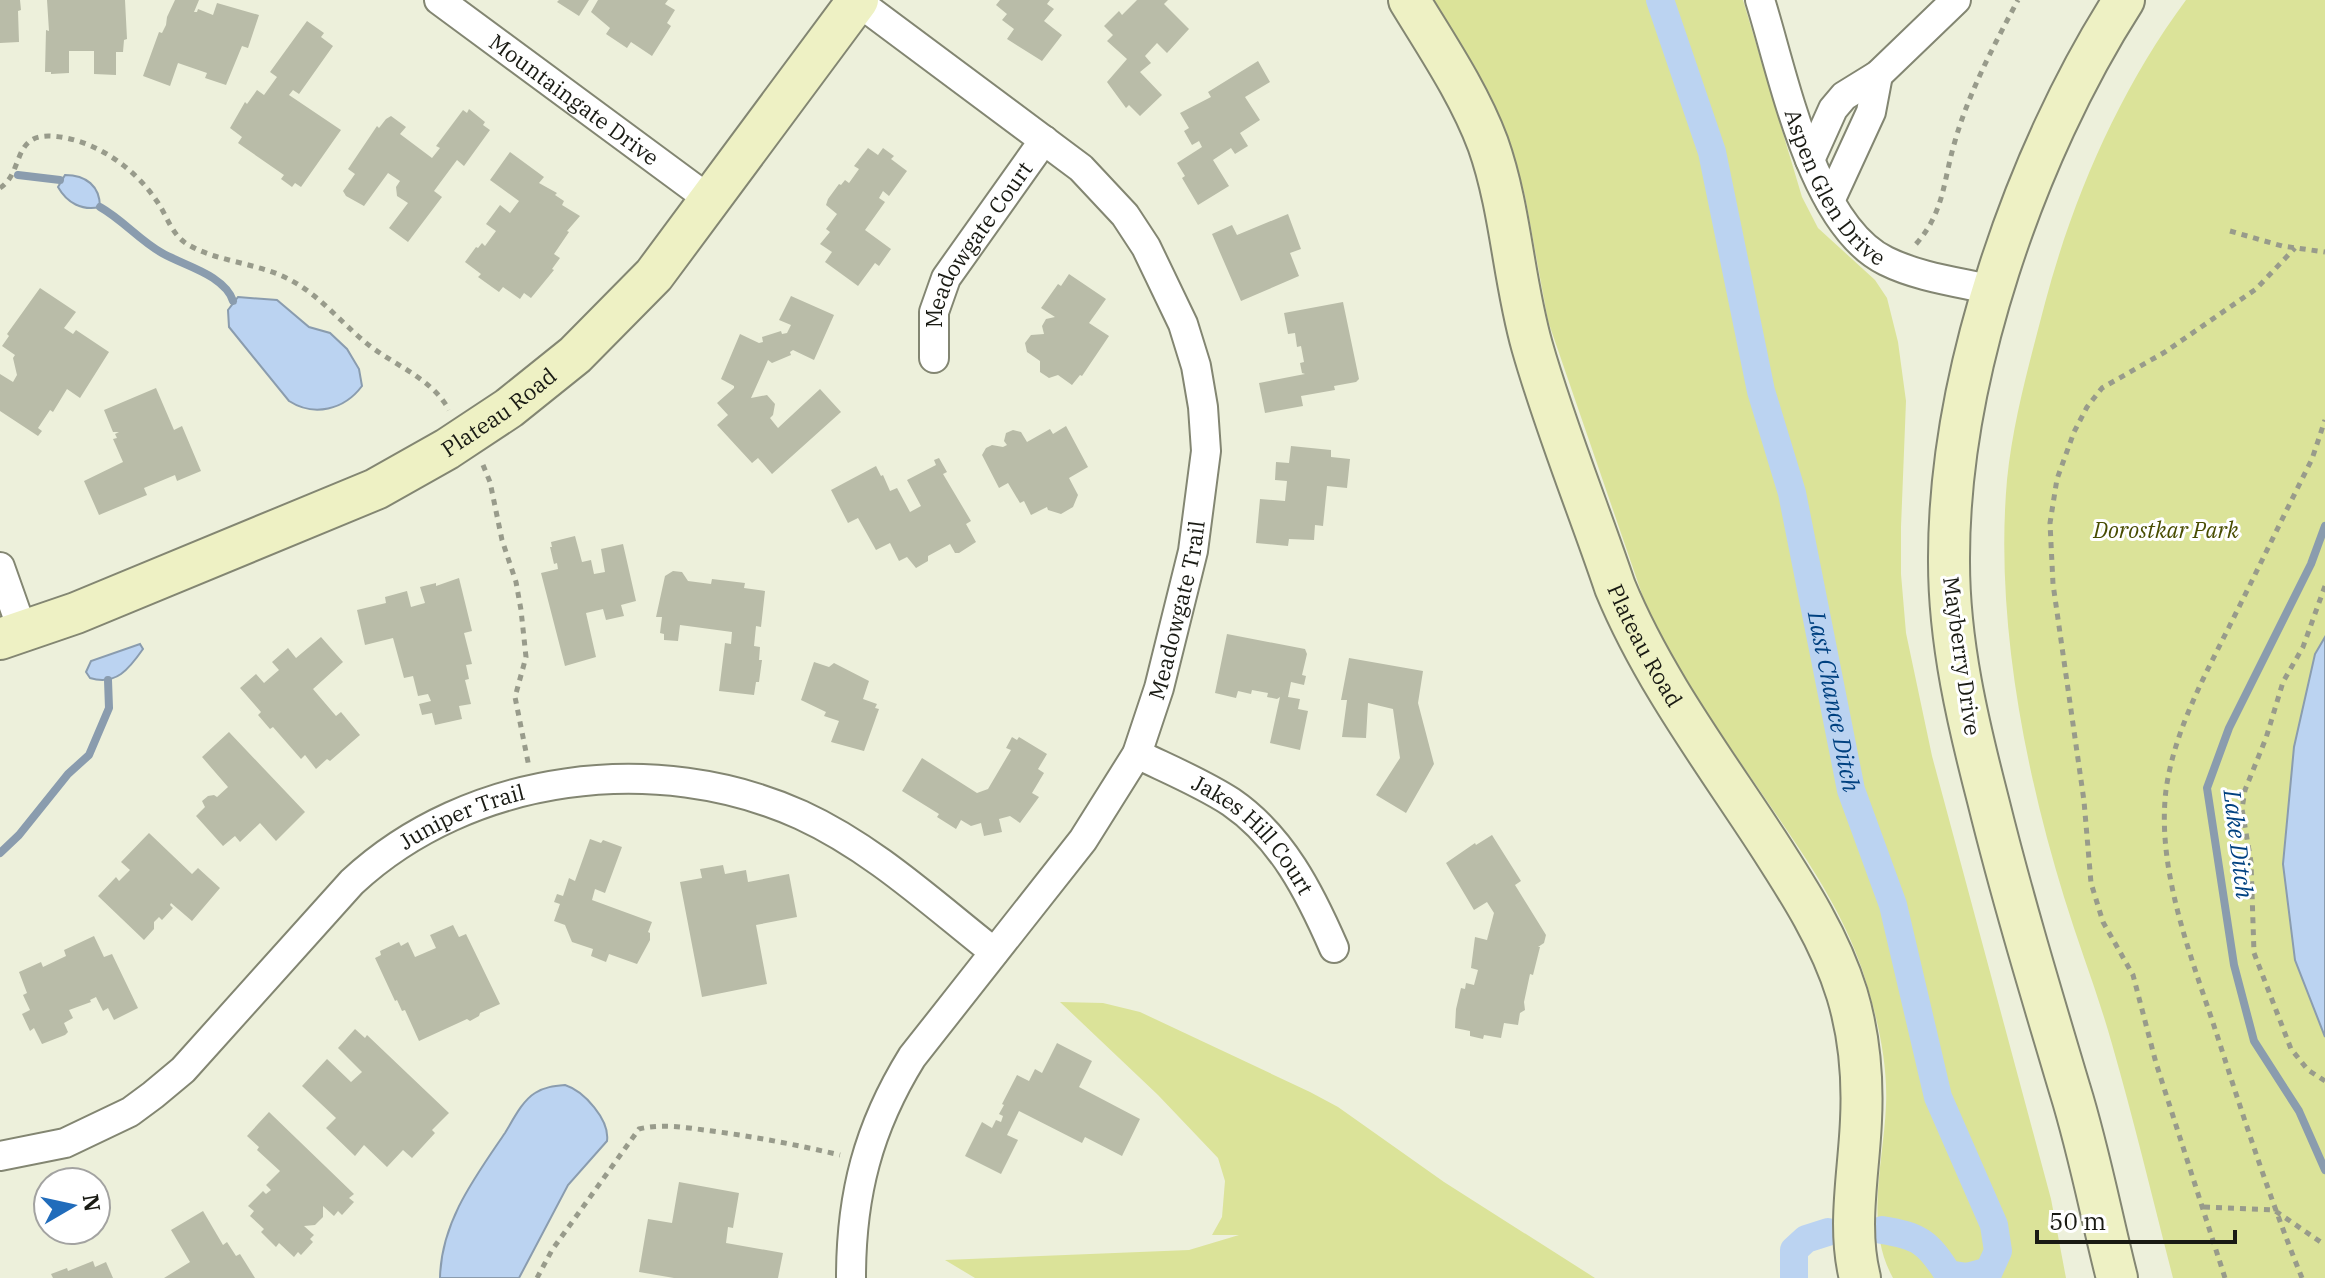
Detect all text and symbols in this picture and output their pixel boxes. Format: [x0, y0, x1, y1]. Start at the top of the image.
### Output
street label: Mountaingate Drive [484, 27, 665, 172]
street label: Aspen Glen Drive [1779, 105, 1891, 272]
street label: Meadowgate Court [919, 155, 1039, 328]
street label: Plateau Road [435, 361, 562, 463]
park label: Dorostkar Park [2092, 515, 2239, 544]
street label: Meadowgate Trail [1141, 519, 1211, 703]
street label: Mayberry Drive [1937, 574, 1988, 737]
street label: Plateau Road [1601, 579, 1690, 712]
water label: Last Chance Ditch [1801, 608, 1868, 795]
street label: Jakes Hill Court [1187, 768, 1321, 900]
street label: Juniper Trail [393, 777, 527, 856]
water label: Lake Ditch [2216, 787, 2262, 900]
north arrow [32, 1166, 112, 1246]
text: N [77, 1192, 108, 1214]
scale bar [2037, 1194, 2235, 1244]
text: 50 m [2049, 1205, 2106, 1237]

